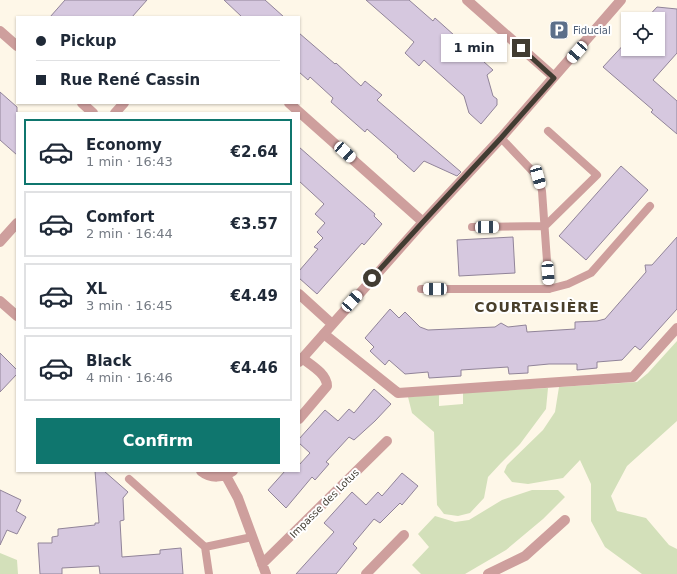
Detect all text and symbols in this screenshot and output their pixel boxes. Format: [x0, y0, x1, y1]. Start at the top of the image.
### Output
map controls [621, 12, 665, 56]
button: locate [621, 12, 665, 56]
parking icon: Fiducial [548, 19, 570, 41]
place label: Fiducial [573, 25, 611, 36]
text: Pickup [60, 32, 116, 50]
callout: 1 min [441, 34, 507, 62]
route end [512, 39, 530, 57]
car [565, 39, 589, 65]
text: 1 min [454, 40, 494, 55]
text: Rue René Cassin [60, 71, 200, 89]
icon: car [38, 134, 74, 170]
text: Economy [86, 136, 162, 154]
car [332, 140, 358, 164]
text: €2.64 [231, 143, 278, 161]
text: 1 min · 16:43 [86, 154, 173, 169]
car [529, 164, 547, 190]
icon: car [38, 206, 74, 242]
text: Comfort [86, 208, 154, 226]
text: €3.57 [231, 215, 278, 233]
car [475, 221, 499, 233]
text: 2 min · 16:44 [86, 226, 173, 241]
car [541, 261, 555, 285]
route start [363, 269, 381, 287]
icon: car [38, 278, 74, 314]
text: XL [86, 280, 107, 298]
car [423, 283, 447, 295]
text: €4.49 [231, 287, 278, 305]
car [340, 288, 364, 314]
text: 3 min · 16:45 [86, 298, 173, 313]
district label: COURTAISIÈRE [474, 299, 600, 315]
icon: car [38, 350, 74, 386]
text: Black [86, 352, 132, 370]
text: €4.46 [231, 359, 278, 377]
text: 4 min · 16:46 [86, 370, 173, 385]
button: Confirm [36, 418, 280, 464]
street label: Impasse des Lotus [288, 467, 361, 540]

